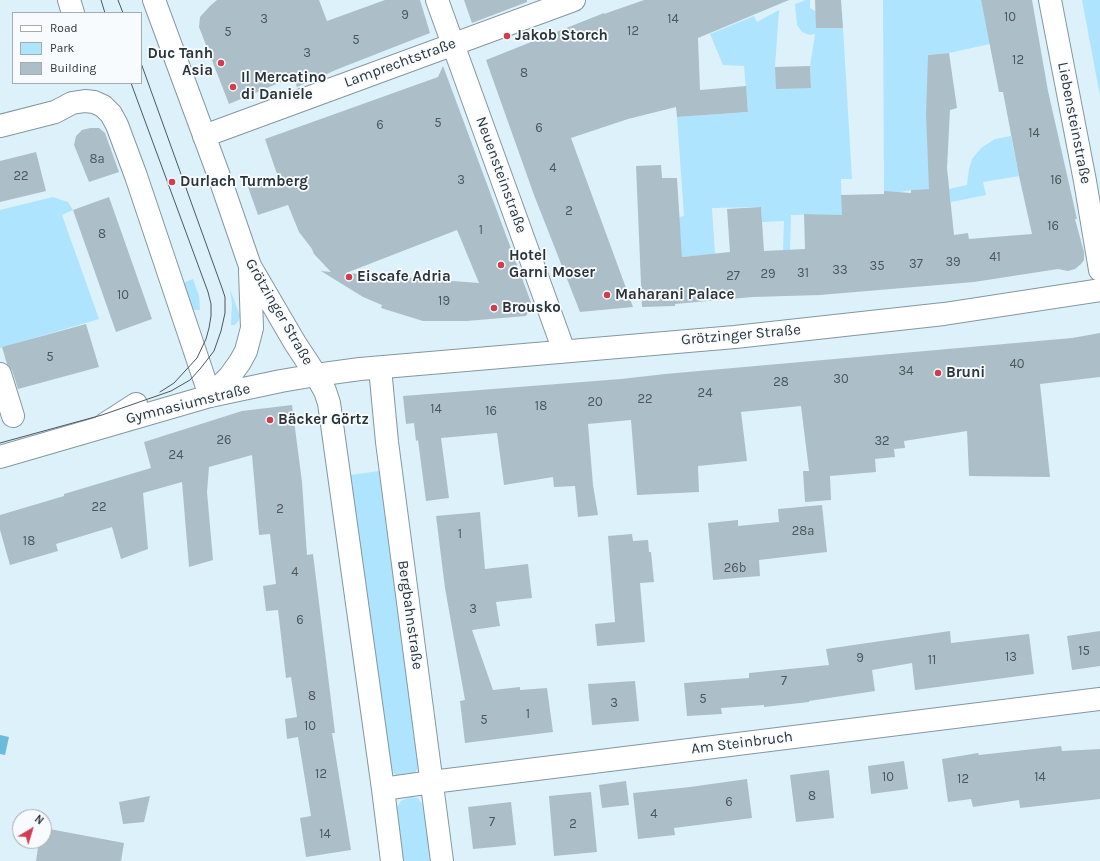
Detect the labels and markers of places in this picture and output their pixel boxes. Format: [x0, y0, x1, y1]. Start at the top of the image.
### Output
place label: Jakob Storch [515, 27, 608, 45]
marker: Jakob Storch [502, 31, 512, 41]
place label: Duc Tanh Asia [148, 45, 213, 80]
marker: Duc Tanh Asia [216, 58, 226, 68]
place label: Il Mercatino di Daniele [241, 69, 326, 104]
marker: Il Mercatino di Daniele [228, 82, 238, 92]
place label: Durlach Turmberg [180, 173, 308, 191]
marker: Durlach Turmberg [167, 177, 177, 187]
place label: Hotel Garni Moser [509, 247, 595, 282]
marker: Hotel Garni Moser [496, 260, 506, 270]
place label: Eiscafe Adria [357, 268, 451, 286]
marker: Eiscafe Adria [344, 272, 354, 282]
place label: Maharani Palace [615, 286, 734, 304]
marker: Maharani Palace [602, 290, 612, 300]
place label: Brousko [502, 299, 561, 317]
marker: Brousko [489, 303, 499, 313]
place label: Bruni [946, 364, 985, 382]
marker: Bruni [933, 368, 943, 378]
place label: Bäcker Görtz [278, 411, 369, 429]
marker: Bäcker Görtz [265, 415, 275, 425]

